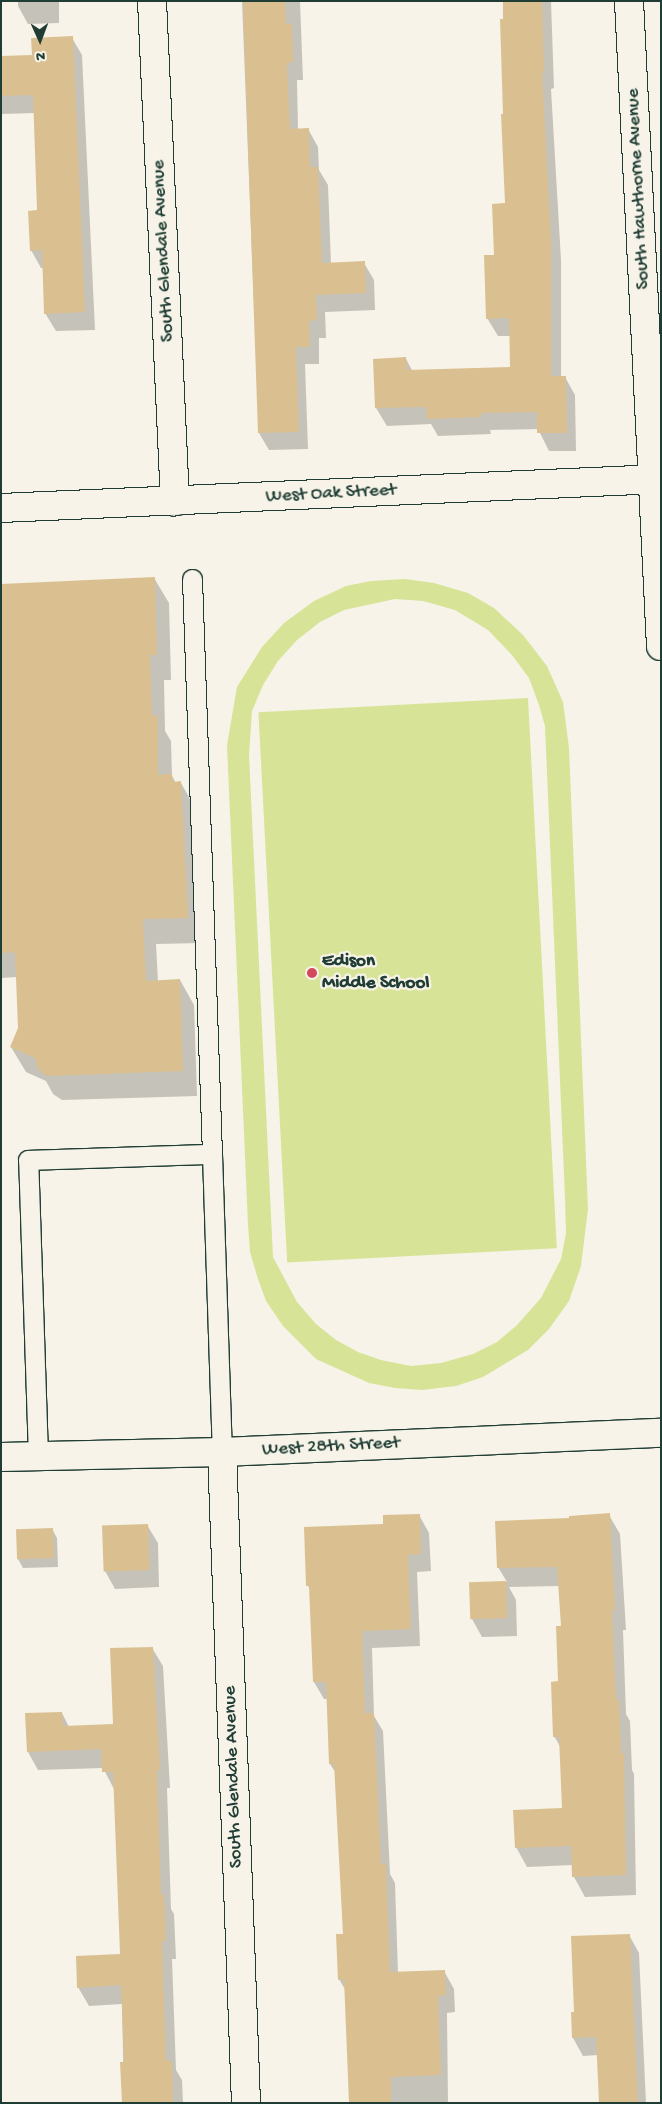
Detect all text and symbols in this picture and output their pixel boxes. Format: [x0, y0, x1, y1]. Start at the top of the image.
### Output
north arrow [15, 15, 65, 65]
text: N [36, 47, 45, 64]
street label: South Hawthorne Avenue [622, 88, 656, 290]
street label: South Glendale Avenue [148, 159, 180, 343]
street label: West Oak Street [265, 479, 397, 509]
place label: Edison Middle School [322, 951, 429, 995]
marker: Edison Middle School [306, 967, 318, 979]
street label: West 28th Street [261, 1432, 401, 1462]
street label: South Glendale Avenue [219, 1685, 249, 1869]

